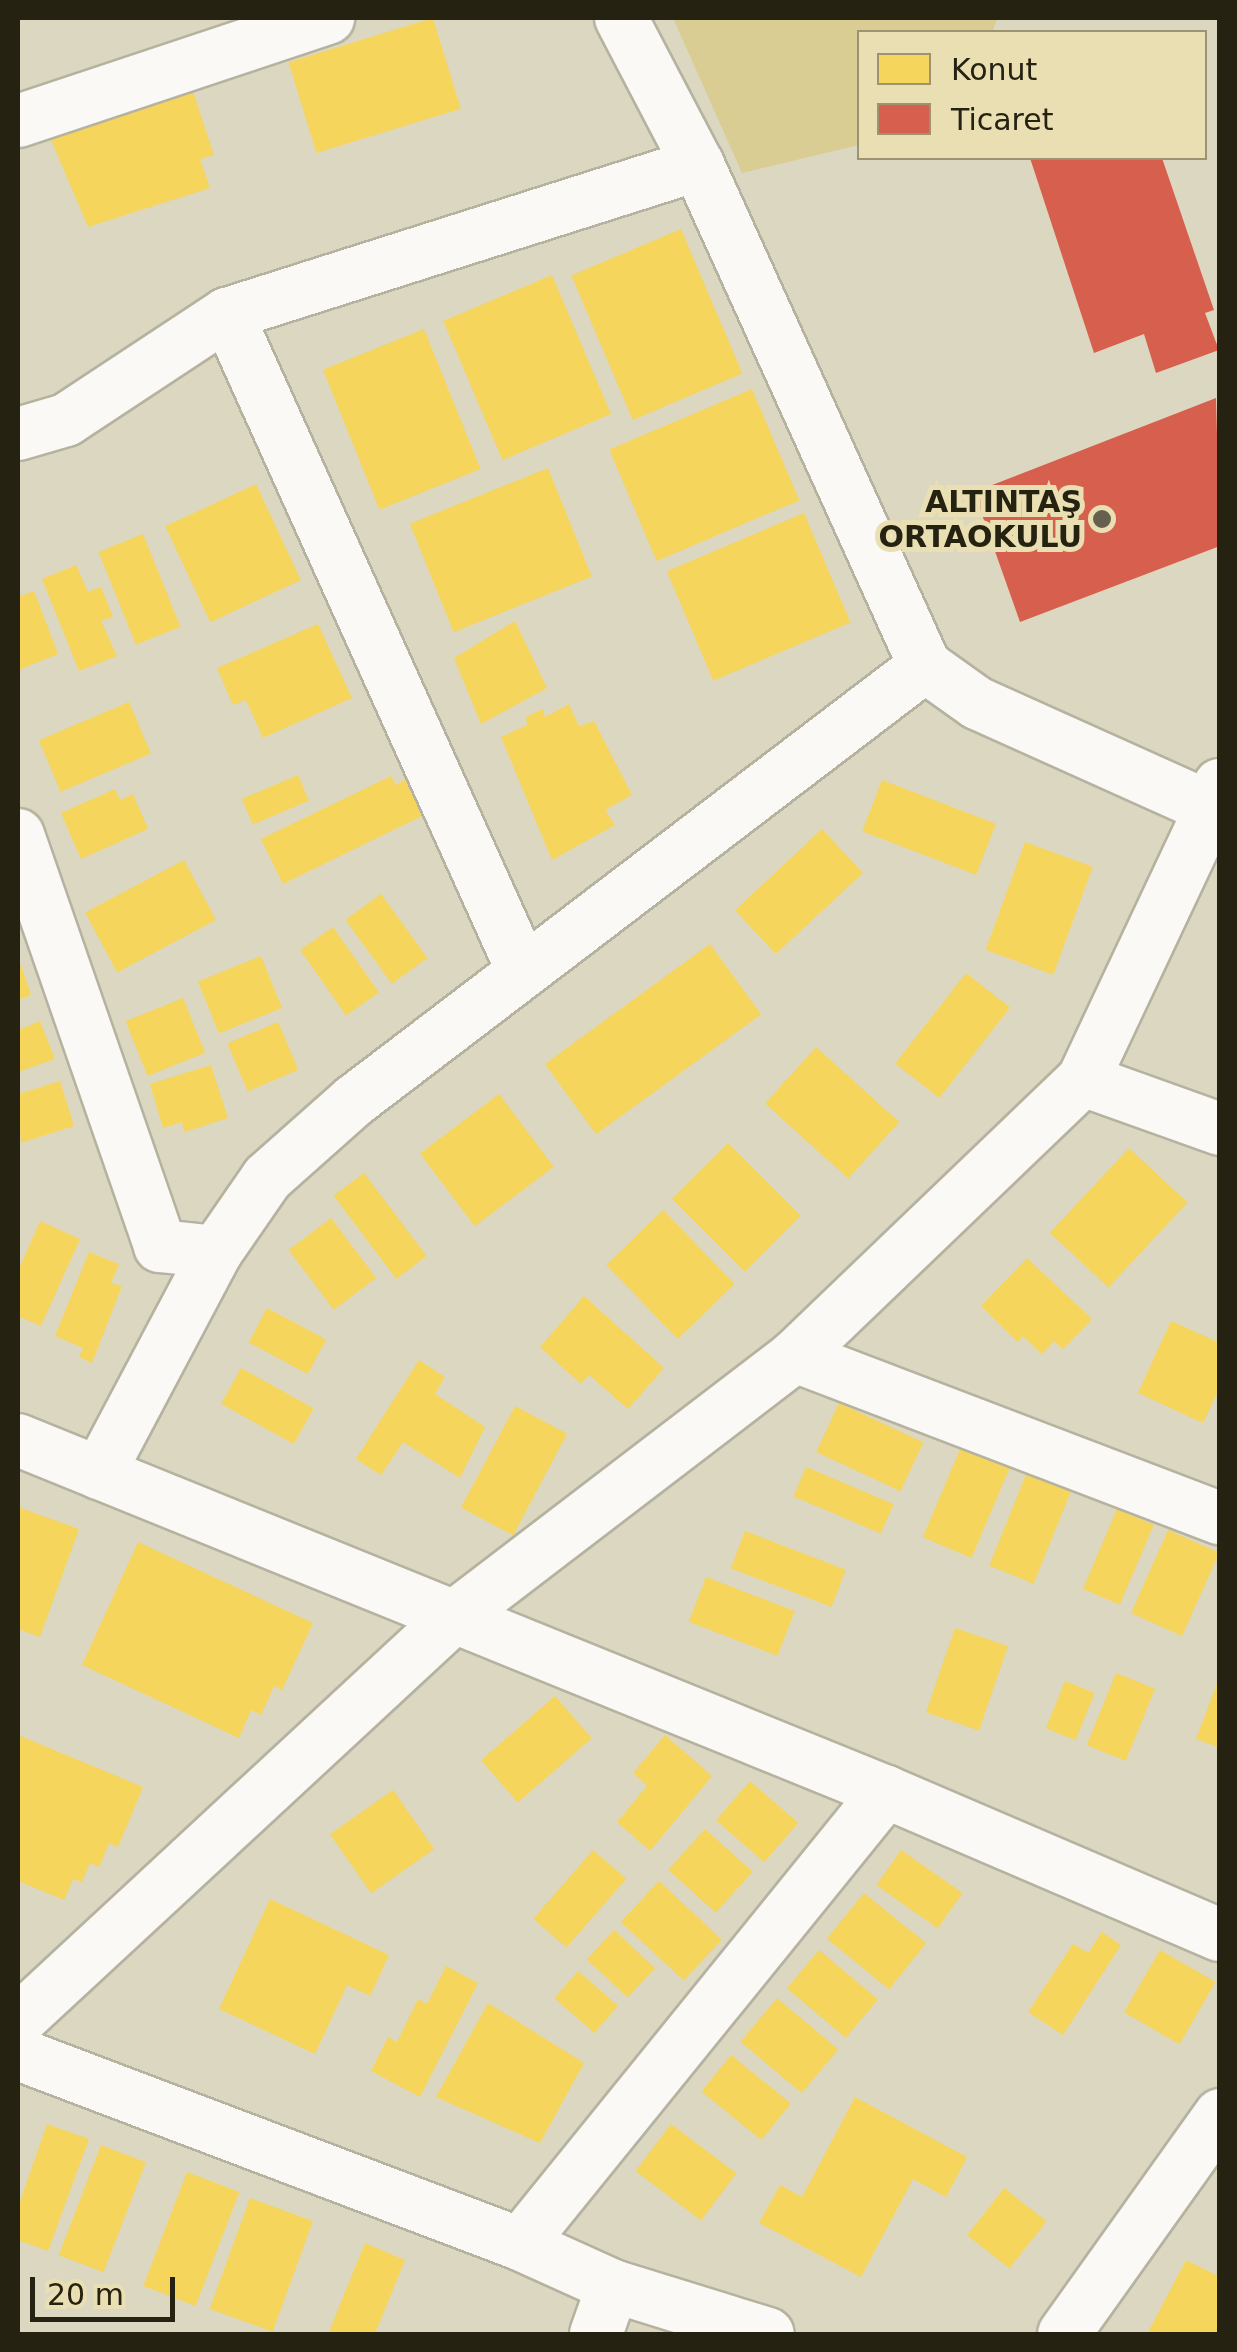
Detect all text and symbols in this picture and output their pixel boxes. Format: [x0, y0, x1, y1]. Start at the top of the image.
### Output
legend [857, 30, 1207, 160]
text: Konut [951, 52, 1037, 87]
text: Ticaret [951, 102, 1054, 137]
place label: ALTINTAŞ ORTAOKULU [878, 484, 1082, 554]
marker: ALTINTAŞ ORTAOKULU [1091, 508, 1113, 530]
scale bar [35, 2257, 180, 2319]
text: 20 m [47, 2277, 124, 2312]

